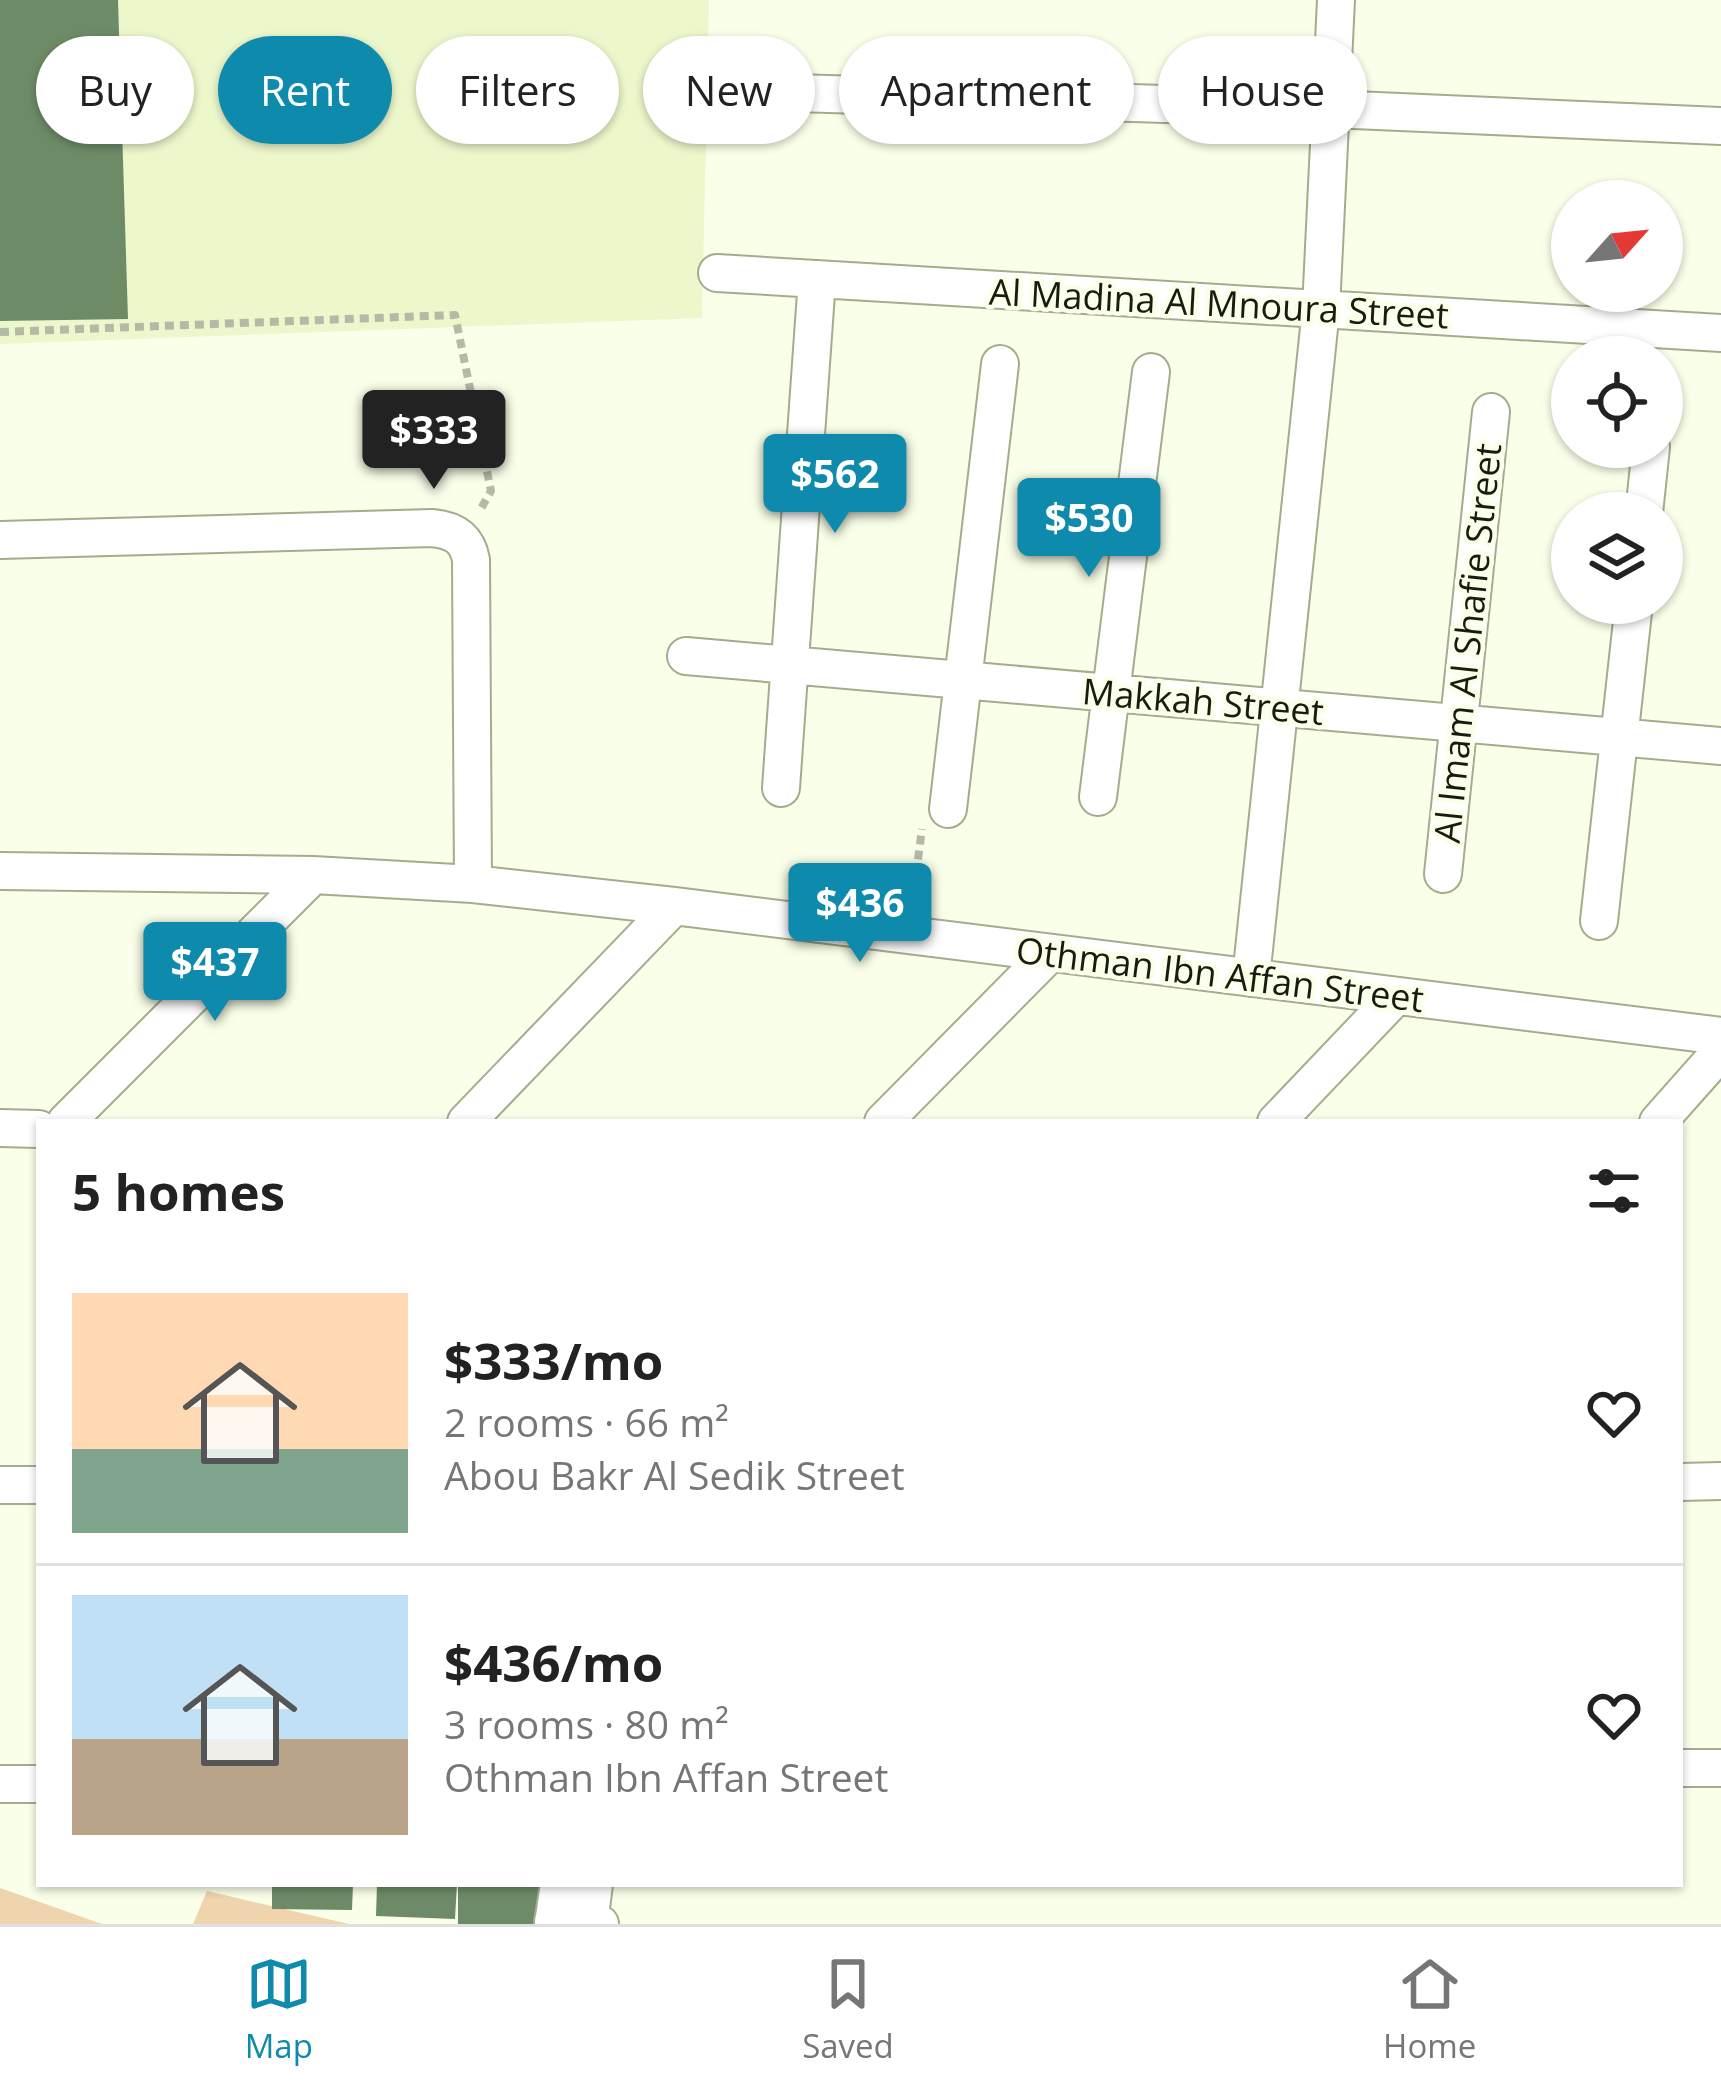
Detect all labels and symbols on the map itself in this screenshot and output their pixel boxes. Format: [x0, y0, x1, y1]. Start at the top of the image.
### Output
north arrow [1551, 180, 1683, 312]
street label: Al Madina Al Mnoura Street [988, 266, 1450, 340]
pin: $333 [363, 390, 505, 492]
pin: $562 [764, 434, 906, 536]
street label: Al Imam Al Shafie Street [1422, 441, 1512, 845]
pin: $530 [1018, 478, 1160, 580]
street label: Makkah Street [1080, 666, 1326, 736]
pin: $436 [789, 863, 931, 965]
pin: $437 [144, 922, 286, 1024]
street label: Othman Ibn Affan Street [1013, 925, 1427, 1023]

